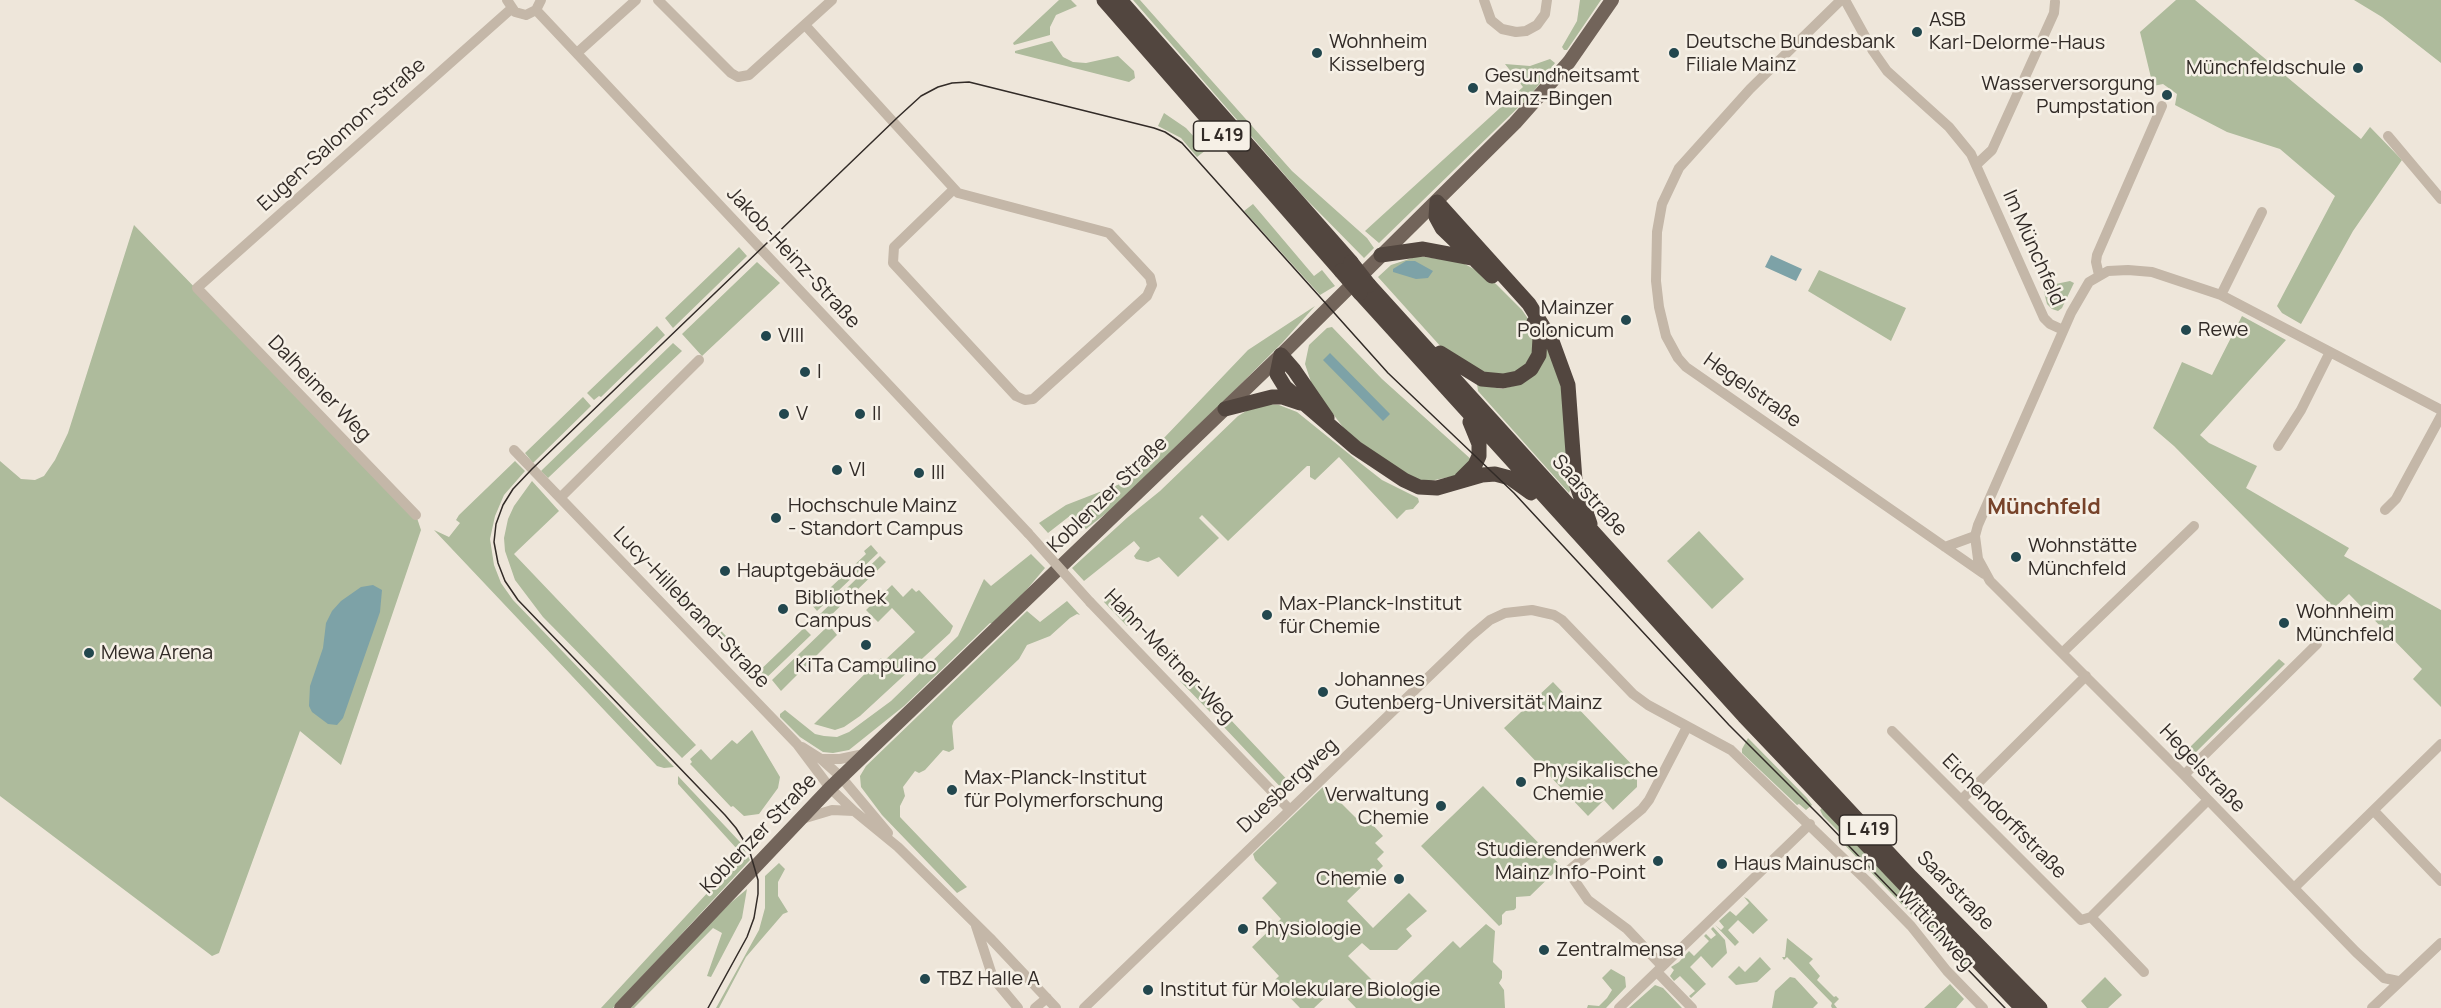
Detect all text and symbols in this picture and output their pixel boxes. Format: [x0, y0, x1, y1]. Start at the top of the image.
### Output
place label: ASB Karl-Delorme-Haus [1929, 8, 2105, 55]
marker: ASB Karl-Delorme-Haus [1910, 25, 1924, 39]
place label: Wohnheim Kisselberg [1329, 30, 1427, 77]
place label: Deutsche Bundesbank Filiale Mainz [1686, 30, 1895, 77]
marker: Wohnheim Kisselberg [1310, 46, 1324, 60]
marker: Deutsche Bundesbank Filiale Mainz [1667, 46, 1681, 60]
street label: Eugen-Salomon-Straße [253, 53, 431, 217]
place label: Münchfeldschule [2186, 56, 2346, 80]
marker: Münchfeldschule [2351, 61, 2365, 75]
place label: Gesundheitsamt Mainz-Bingen [1485, 64, 1640, 111]
place label: Wasserversorgung Pumpstation [1981, 72, 2155, 119]
marker: Gesundheitsamt Mainz-Bingen [1466, 81, 1480, 95]
marker: Wasserversorgung Pumpstation [2160, 88, 2174, 102]
road number: L 419 [1194, 121, 1250, 151]
street label: Jakob-Heinz-Straße [721, 182, 865, 334]
street label: Im Münchfeld [1997, 186, 2069, 310]
place label: Mainzer Polonicum [1517, 296, 1614, 343]
marker: Mainzer Polonicum [1619, 313, 1633, 327]
place label: Rewe [2198, 318, 2249, 342]
marker: Rewe [2179, 323, 2193, 337]
place label: VIII [778, 324, 804, 348]
marker: VIII [759, 329, 773, 343]
street label: Dalheimer Weg [262, 331, 376, 447]
street label: Hegelstraße [1699, 349, 1805, 433]
place label: I [817, 360, 822, 384]
marker: I [798, 365, 812, 379]
place label: V [796, 402, 808, 426]
place label: II [872, 402, 881, 426]
marker: V [777, 407, 791, 421]
marker: II [853, 407, 867, 421]
street label: Koblenzer Straße [1043, 432, 1173, 558]
street label: Saarstraße [1546, 450, 1632, 542]
place label: VI [849, 458, 866, 482]
place label: III [931, 461, 945, 485]
marker: VI [830, 463, 844, 477]
marker: III [912, 466, 926, 480]
place label: Hochschule Mainz - Standort Campus [788, 494, 963, 541]
district label: Münchfeld [1987, 495, 2101, 521]
marker: Hochschule Mainz - Standort Campus [769, 511, 783, 525]
street label: Lucy-Hillebrand-Straße [608, 522, 774, 694]
place label: Wohnstätte Münchfeld [2028, 534, 2137, 581]
marker: Wohnstätte Münchfeld [2009, 550, 2023, 564]
place label: Hauptgebäude [737, 559, 875, 583]
marker: Hauptgebäude [718, 564, 732, 578]
street label: Hahn-Meitner-Weg [1099, 585, 1239, 729]
place label: Bibliothek Campus [795, 586, 886, 633]
place label: Max-Planck-Institut für Chemie [1279, 592, 1462, 639]
place label: Wohnheim Münchfeld [2296, 600, 2394, 647]
marker: Bibliothek Campus [776, 602, 790, 616]
marker: Max-Planck-Institut für Chemie [1260, 608, 1274, 622]
marker: Wohnheim Münchfeld [2277, 616, 2291, 630]
marker: KiTa Campulino [859, 638, 873, 652]
place label: Mewa Arena [101, 641, 213, 665]
marker: Mewa Arena [82, 646, 96, 660]
place label: KiTa Campulino [795, 654, 937, 678]
place label: Johannes Gutenberg-Universität Mainz [1335, 668, 1603, 715]
marker: Johannes Gutenberg-Universität Mainz [1316, 685, 1330, 699]
street label: Hegelstraße [2154, 720, 2250, 818]
street label: Duesbergweg [1233, 734, 1343, 838]
street label: Eichendorffstraße [1937, 750, 2071, 884]
place label: Physikalische Chemie [1533, 759, 1658, 806]
place label: Max-Planck-Institut für Polymerforschung [964, 766, 1163, 813]
street label: Koblenzer Straße [696, 769, 822, 899]
marker: Physikalische Chemie [1514, 775, 1528, 789]
marker: Max-Planck-Institut für Polymerforschung [945, 783, 959, 797]
place label: Verwaltung Chemie [1325, 783, 1429, 830]
marker: Verwaltung Chemie [1434, 799, 1448, 813]
road number: L 419 [1840, 815, 1896, 845]
place label: Studierendenwerk Mainz Info-Point [1476, 838, 1646, 885]
street label: Saarstraße [1911, 846, 1999, 936]
place label: Haus Mainusch [1734, 852, 1875, 876]
marker: Studierendenwerk Mainz Info-Point [1651, 854, 1665, 868]
marker: Haus Mainusch [1715, 857, 1729, 871]
place label: Chemie [1316, 867, 1387, 891]
marker: Chemie [1392, 872, 1406, 886]
street label: Wittichweg [1891, 882, 1979, 976]
place label: Physiologie [1255, 917, 1361, 941]
marker: Physiologie [1236, 922, 1250, 936]
place label: Zentralmensa [1556, 938, 1684, 962]
marker: Zentralmensa [1537, 943, 1551, 957]
place label: TBZ Halle A [937, 967, 1040, 991]
marker: TBZ Halle A [918, 972, 932, 986]
place label: Institut für Molekulare Biologie [1160, 978, 1441, 1002]
marker: Institut für Molekulare Biologie [1141, 983, 1155, 997]

